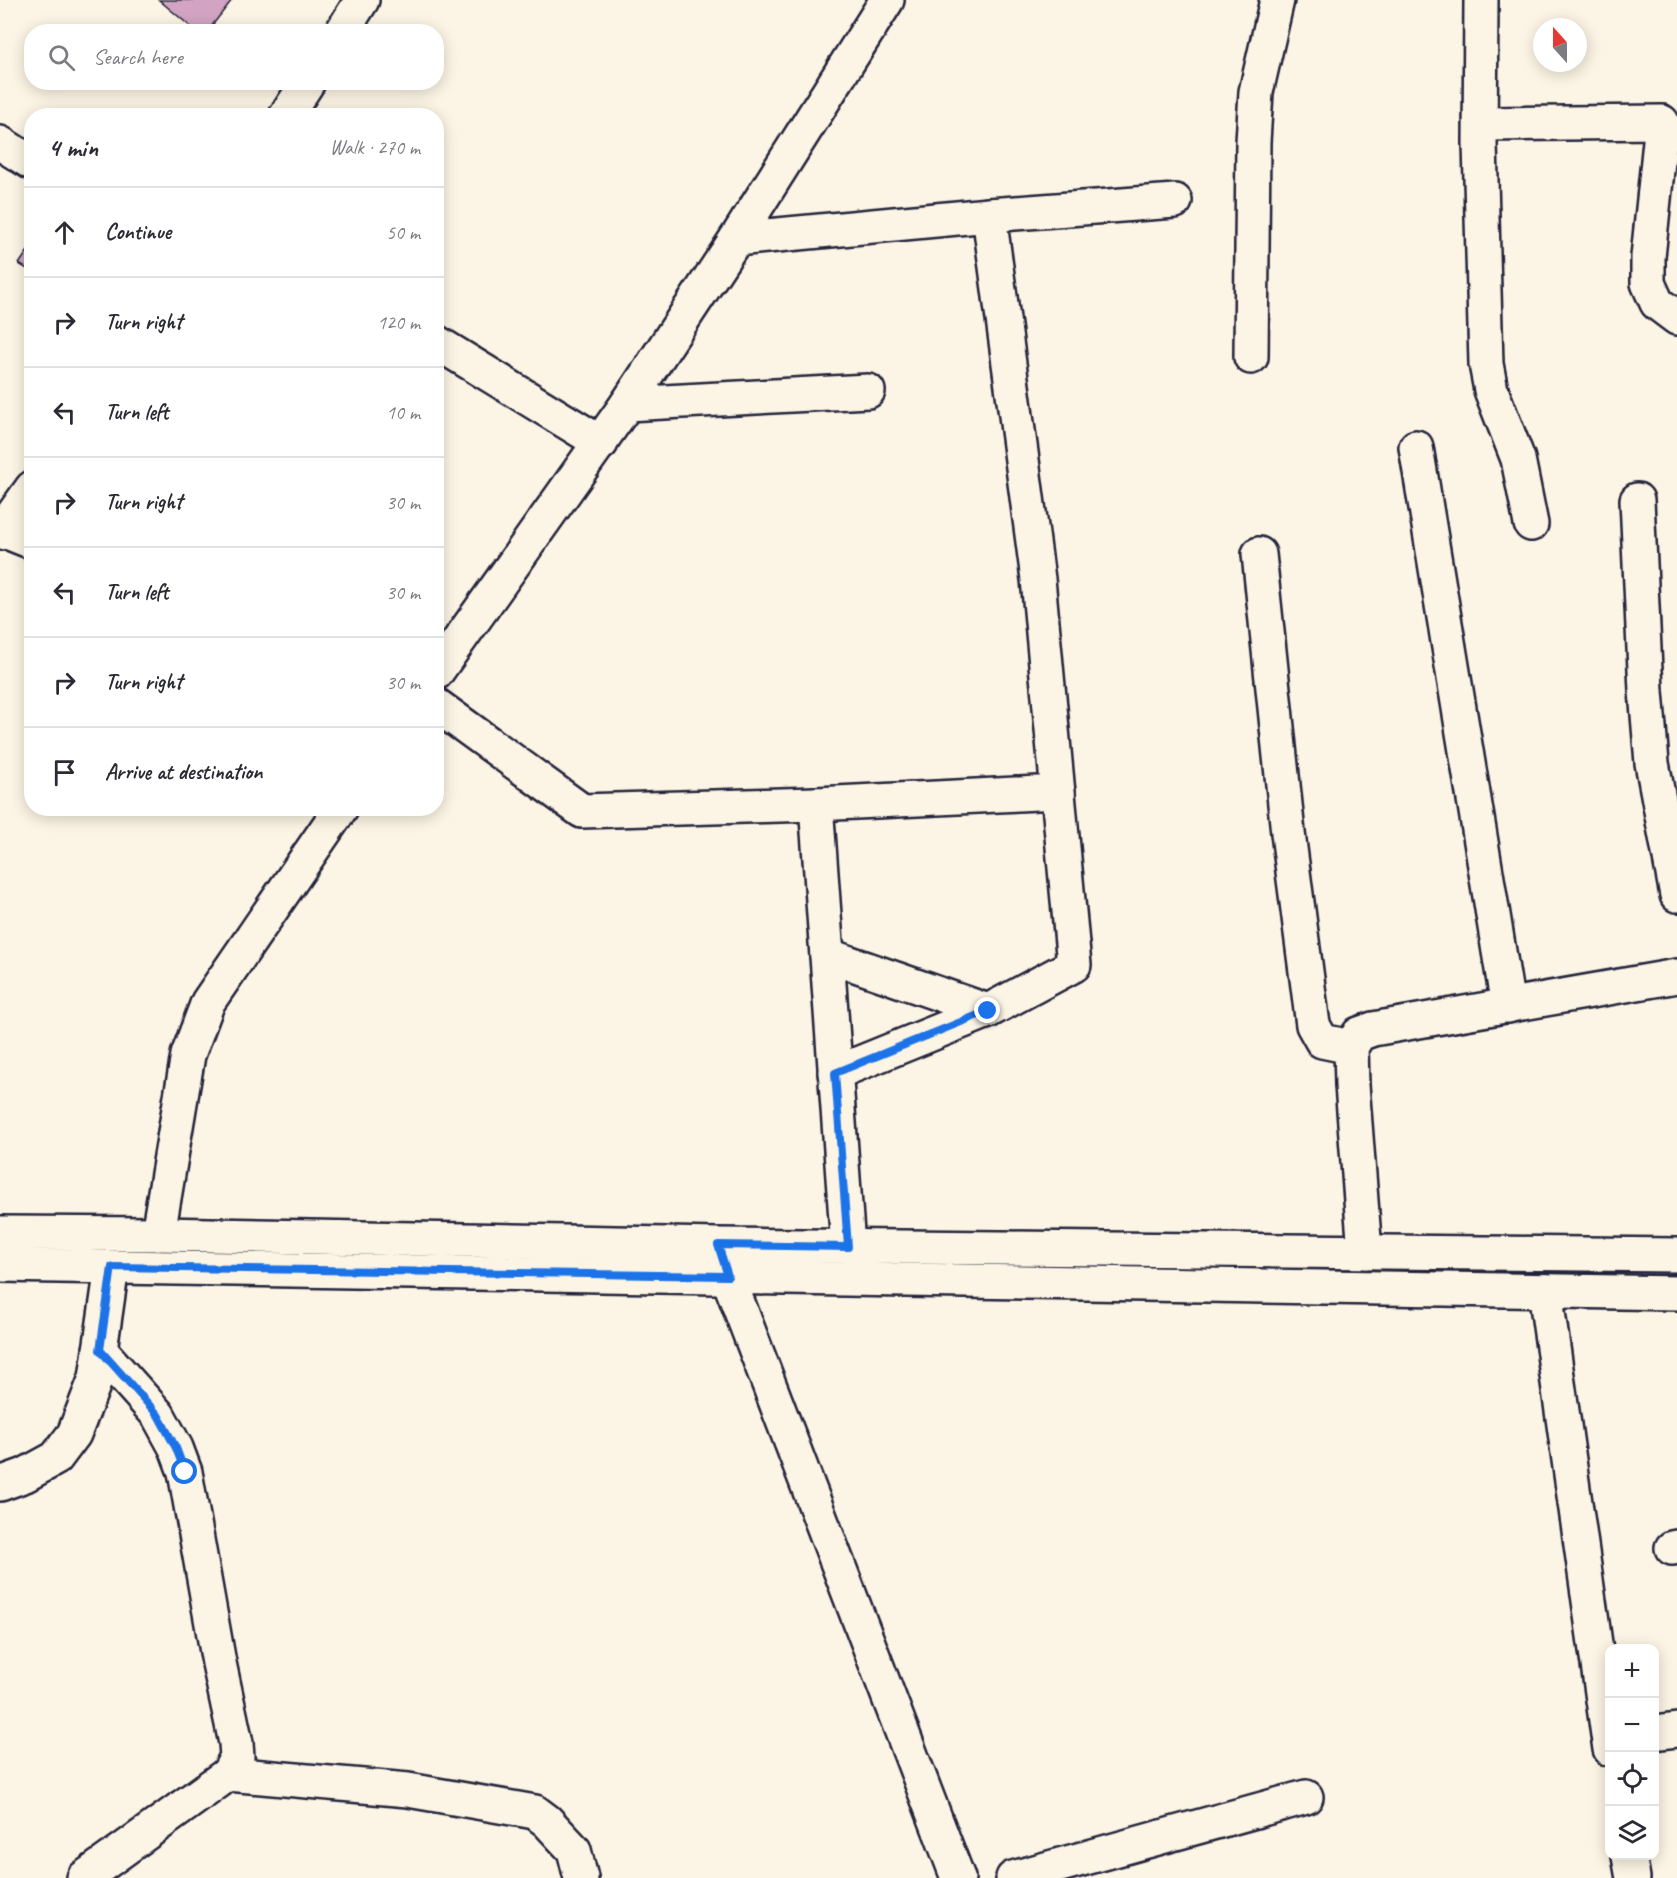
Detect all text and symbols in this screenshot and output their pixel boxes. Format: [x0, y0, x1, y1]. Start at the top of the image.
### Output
north arrow [1533, 18, 1587, 72]
search box [24, 24, 444, 90]
icon: search [45, 41, 78, 74]
text: Search here [93, 43, 183, 71]
text: 4 min [48, 131, 98, 164]
text: Walk · 270 m [330, 135, 420, 160]
icon: ahead [48, 216, 81, 249]
text: Continue [105, 218, 171, 246]
text: 50 m [386, 220, 420, 245]
icon: right [48, 306, 81, 339]
text: Turn right [105, 308, 182, 336]
text: 120 m [377, 310, 420, 335]
icon: left [48, 396, 81, 429]
text: Turn left [105, 398, 169, 426]
text: 10 m [386, 400, 420, 425]
icon: right [48, 486, 81, 519]
text: Turn right [105, 488, 182, 516]
text: 30 m [386, 490, 420, 515]
icon: left [48, 576, 81, 609]
text: Turn left [105, 578, 169, 606]
text: 30 m [386, 580, 420, 605]
icon: right [48, 666, 81, 699]
text: Turn right [105, 668, 182, 696]
text: 30 m [386, 670, 420, 695]
icon: arrive [48, 756, 81, 789]
text: Arrive at destination [105, 758, 262, 786]
route end [974, 997, 1000, 1023]
route start [171, 1458, 197, 1484]
map controls [1605, 1644, 1659, 1860]
button: + [1605, 1644, 1659, 1698]
button: − [1605, 1698, 1659, 1752]
button: locate [1605, 1752, 1659, 1806]
button: layers [1605, 1806, 1659, 1860]

